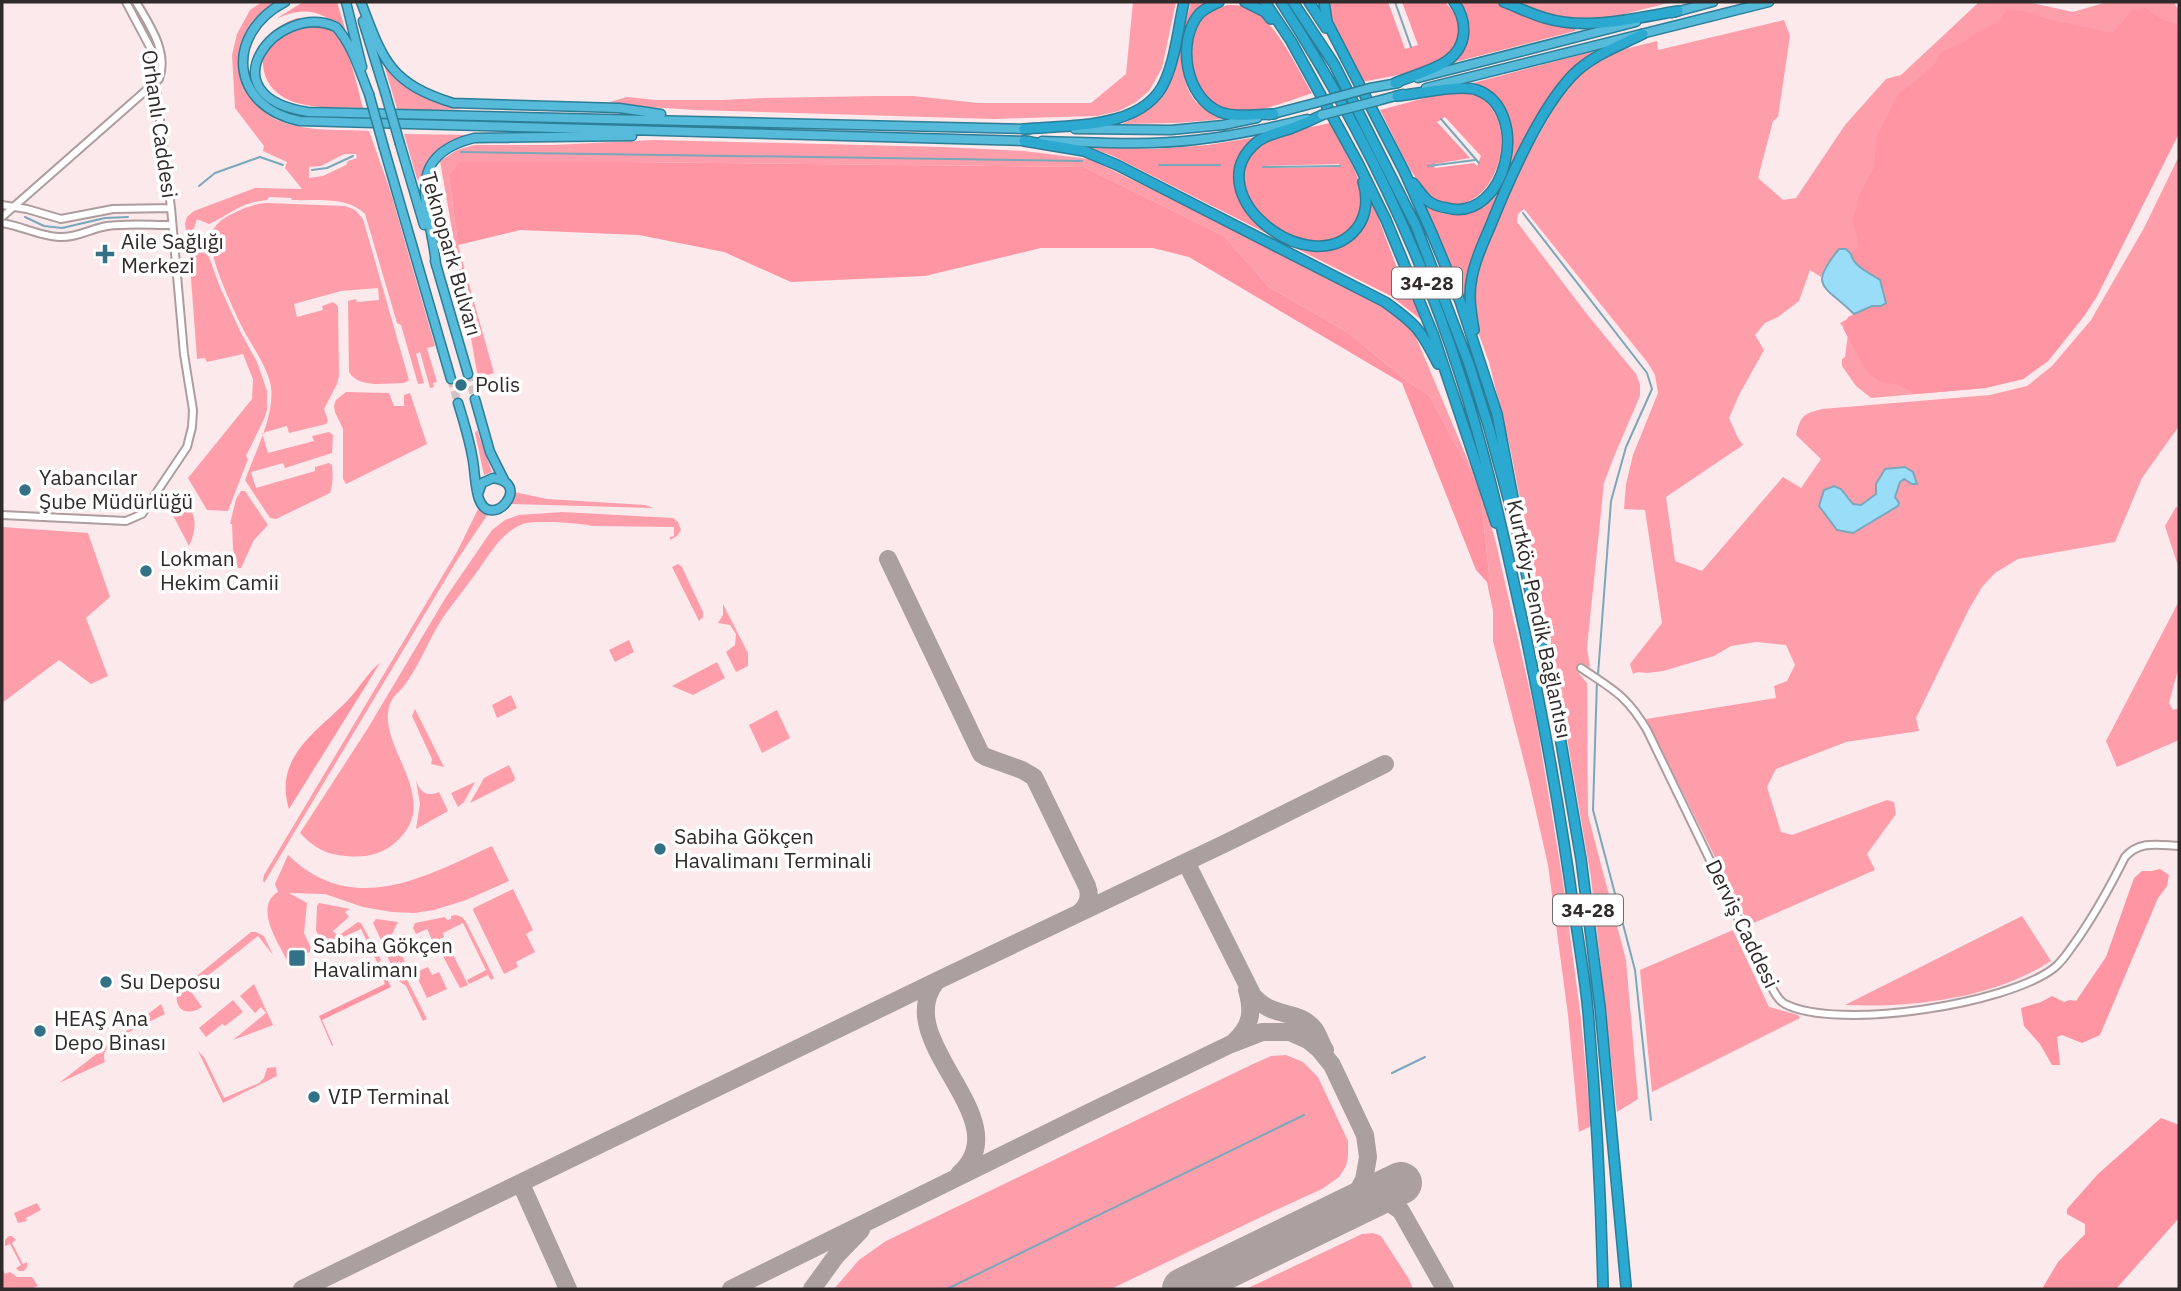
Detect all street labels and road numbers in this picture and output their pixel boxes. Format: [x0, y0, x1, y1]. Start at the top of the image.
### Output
street label: Orhanlı Caddesi [136, 48, 184, 200]
street label: Teknopark Bulvarı [415, 168, 489, 339]
road number: 34-28 [1392, 268, 1462, 298]
street label: Kurtköy-Pendik Bağlantısı [1501, 497, 1579, 741]
street label: Derviş Caddesi [1700, 855, 1786, 993]
road number: 34-28 [1553, 894, 1623, 926]

